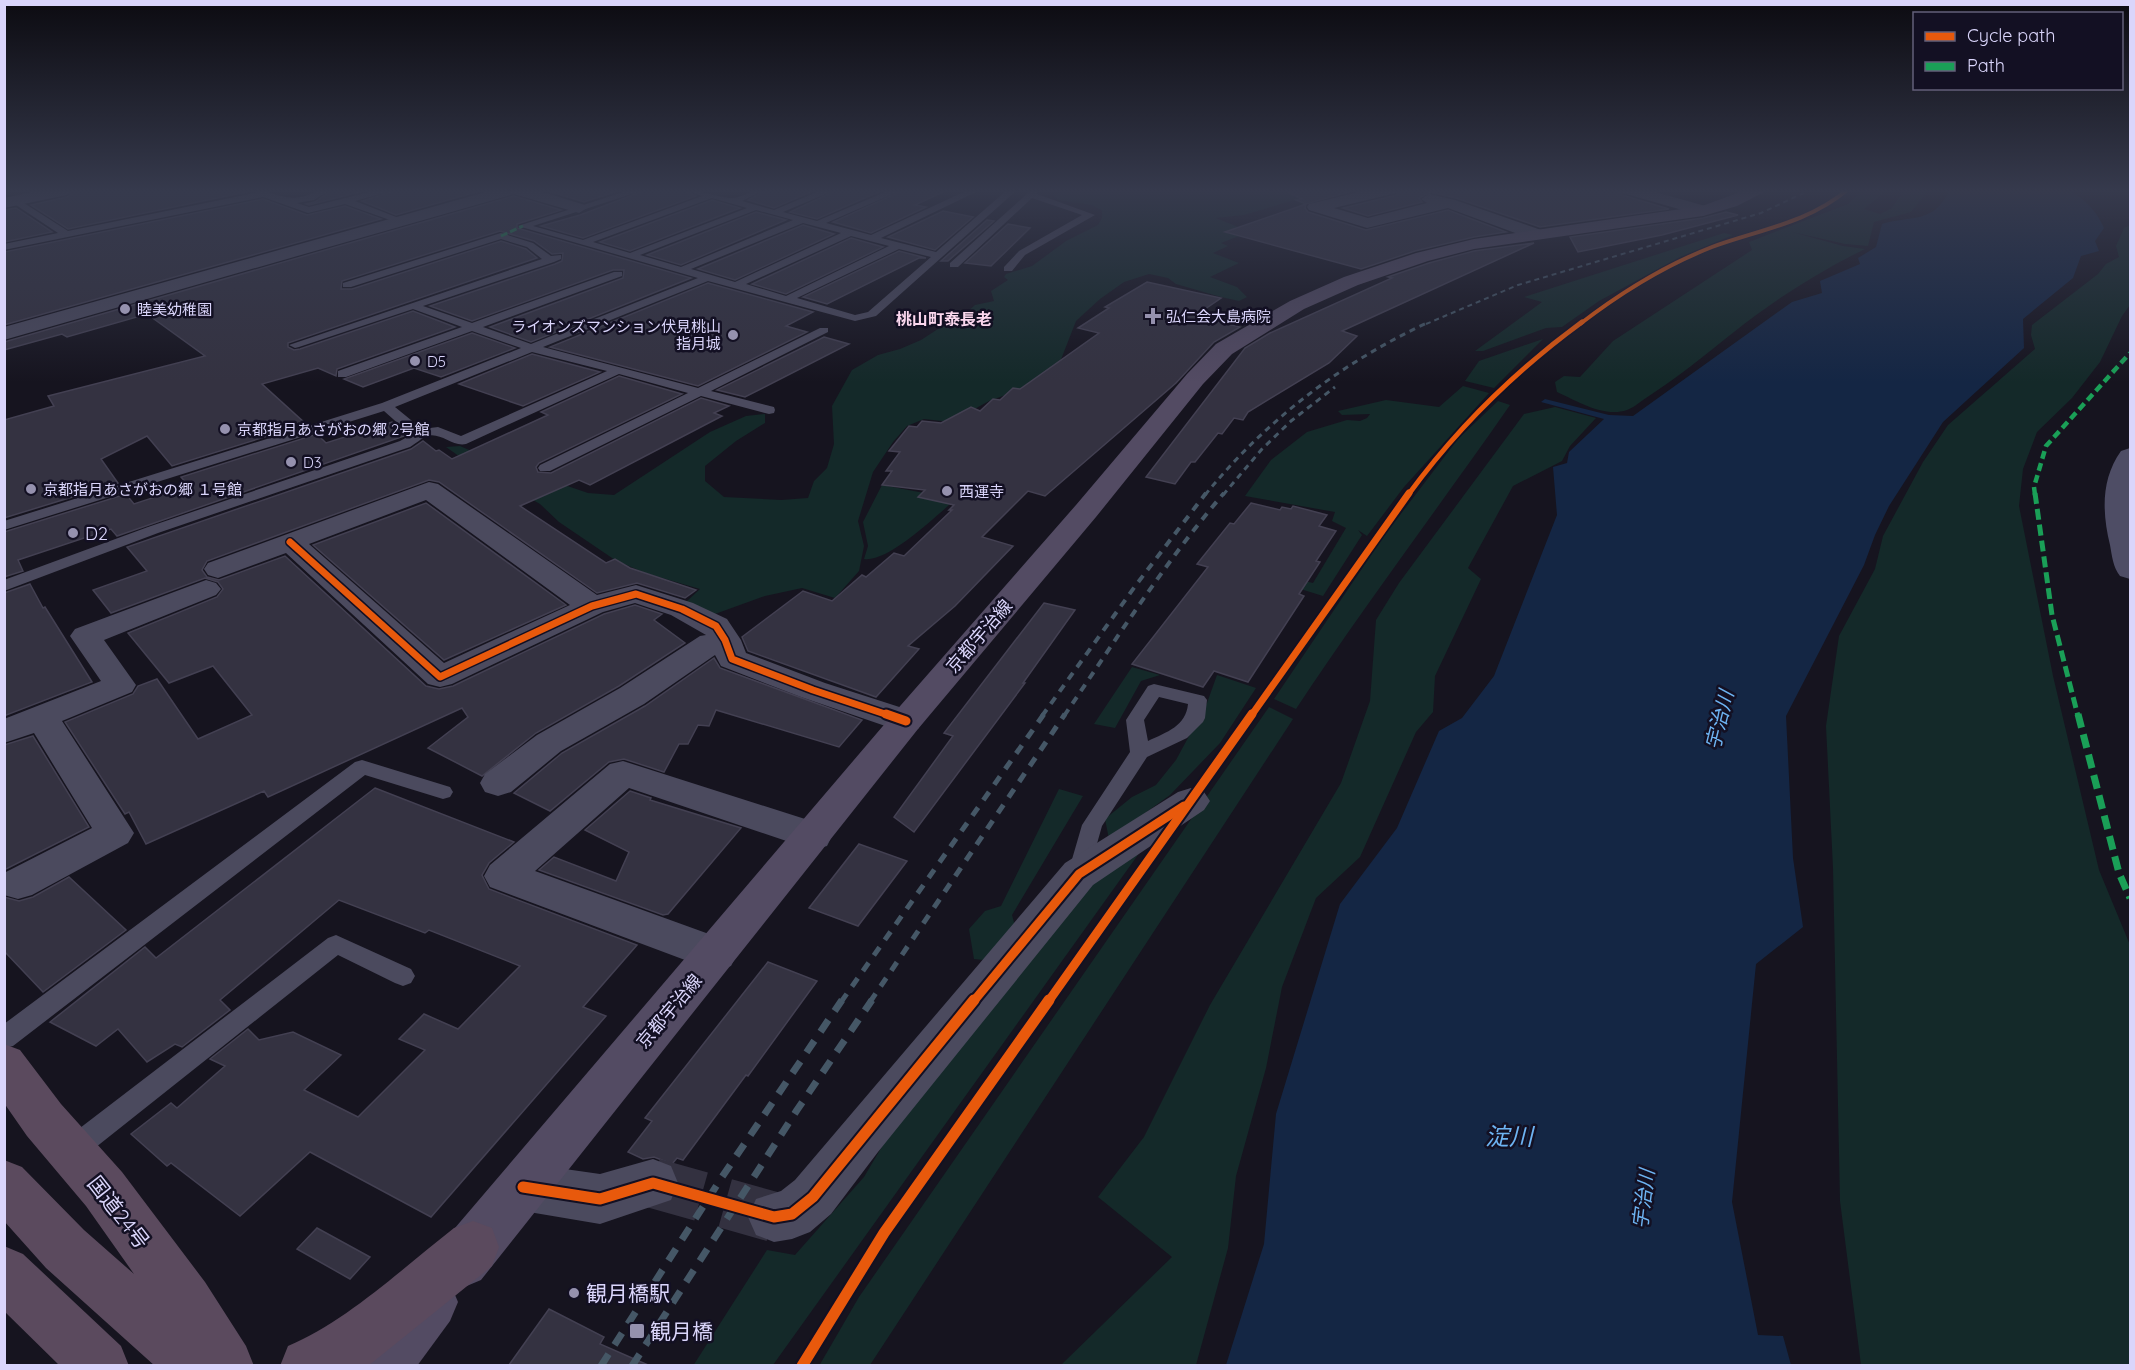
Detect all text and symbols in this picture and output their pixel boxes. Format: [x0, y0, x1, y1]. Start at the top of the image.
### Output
legend [1913, 12, 2123, 90]
text: Cycle path [1967, 24, 2055, 47]
text: Path [1967, 54, 2005, 77]
place label: 睦美幼稚園 [137, 300, 212, 319]
marker: 睦美幼稚園 [118, 302, 132, 316]
marker: 弘仁会大島病院 [1144, 307, 1162, 325]
place label: 弘仁会大島病院 [1166, 307, 1271, 326]
district label: 桃山町泰長老 [896, 309, 992, 329]
place label: ライオンズマンション伏見桃山 指月城 [511, 317, 721, 353]
marker: ライオンズマンション伏見桃山 指月城 [726, 328, 740, 342]
place label: D5 [427, 352, 446, 371]
marker: D5 [408, 354, 422, 368]
place label: 京都指月あさがおの郷 2号館 [237, 420, 429, 439]
marker: 京都指月あさがおの郷 2号館 [218, 422, 232, 436]
place label: D3 [303, 453, 322, 472]
marker: D3 [284, 455, 298, 469]
place label: 京都指月あさがおの郷 １号館 [43, 480, 242, 499]
marker: 京都指月あさがおの郷 １号館 [24, 482, 38, 496]
place label: 西運寺 [959, 482, 1004, 501]
marker: 西運寺 [940, 484, 954, 498]
place label: D2 [85, 522, 108, 545]
marker: D2 [66, 526, 80, 540]
street label: 京都宇治線 [941, 594, 1017, 678]
water label: 宇治川 [1700, 686, 1739, 752]
street label: 京都宇治線 [631, 969, 707, 1053]
water label: 淀川 [1485, 1121, 1536, 1151]
water label: 宇治川 [1627, 1166, 1659, 1230]
street label: 国道24号 [82, 1170, 156, 1254]
place label: 観月橋駅 [586, 1280, 670, 1306]
marker: 観月橋駅 [567, 1286, 581, 1300]
place label: 観月橋 [650, 1318, 713, 1344]
marker: 観月橋 [628, 1322, 646, 1340]

